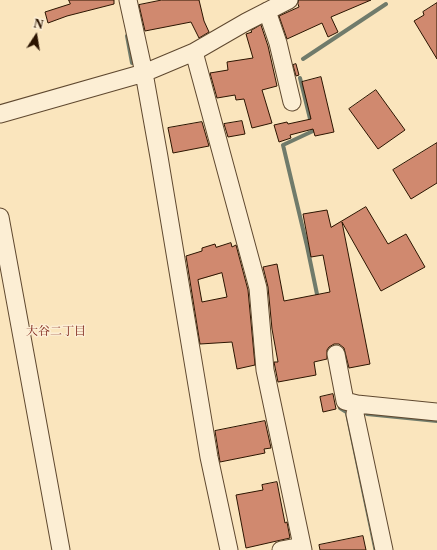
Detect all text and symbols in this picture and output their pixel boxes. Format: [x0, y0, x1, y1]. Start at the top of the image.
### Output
north arrow [16, 16, 56, 56]
text: N [32, 16, 45, 32]
district label: 大谷二丁目 [26, 325, 86, 339]

